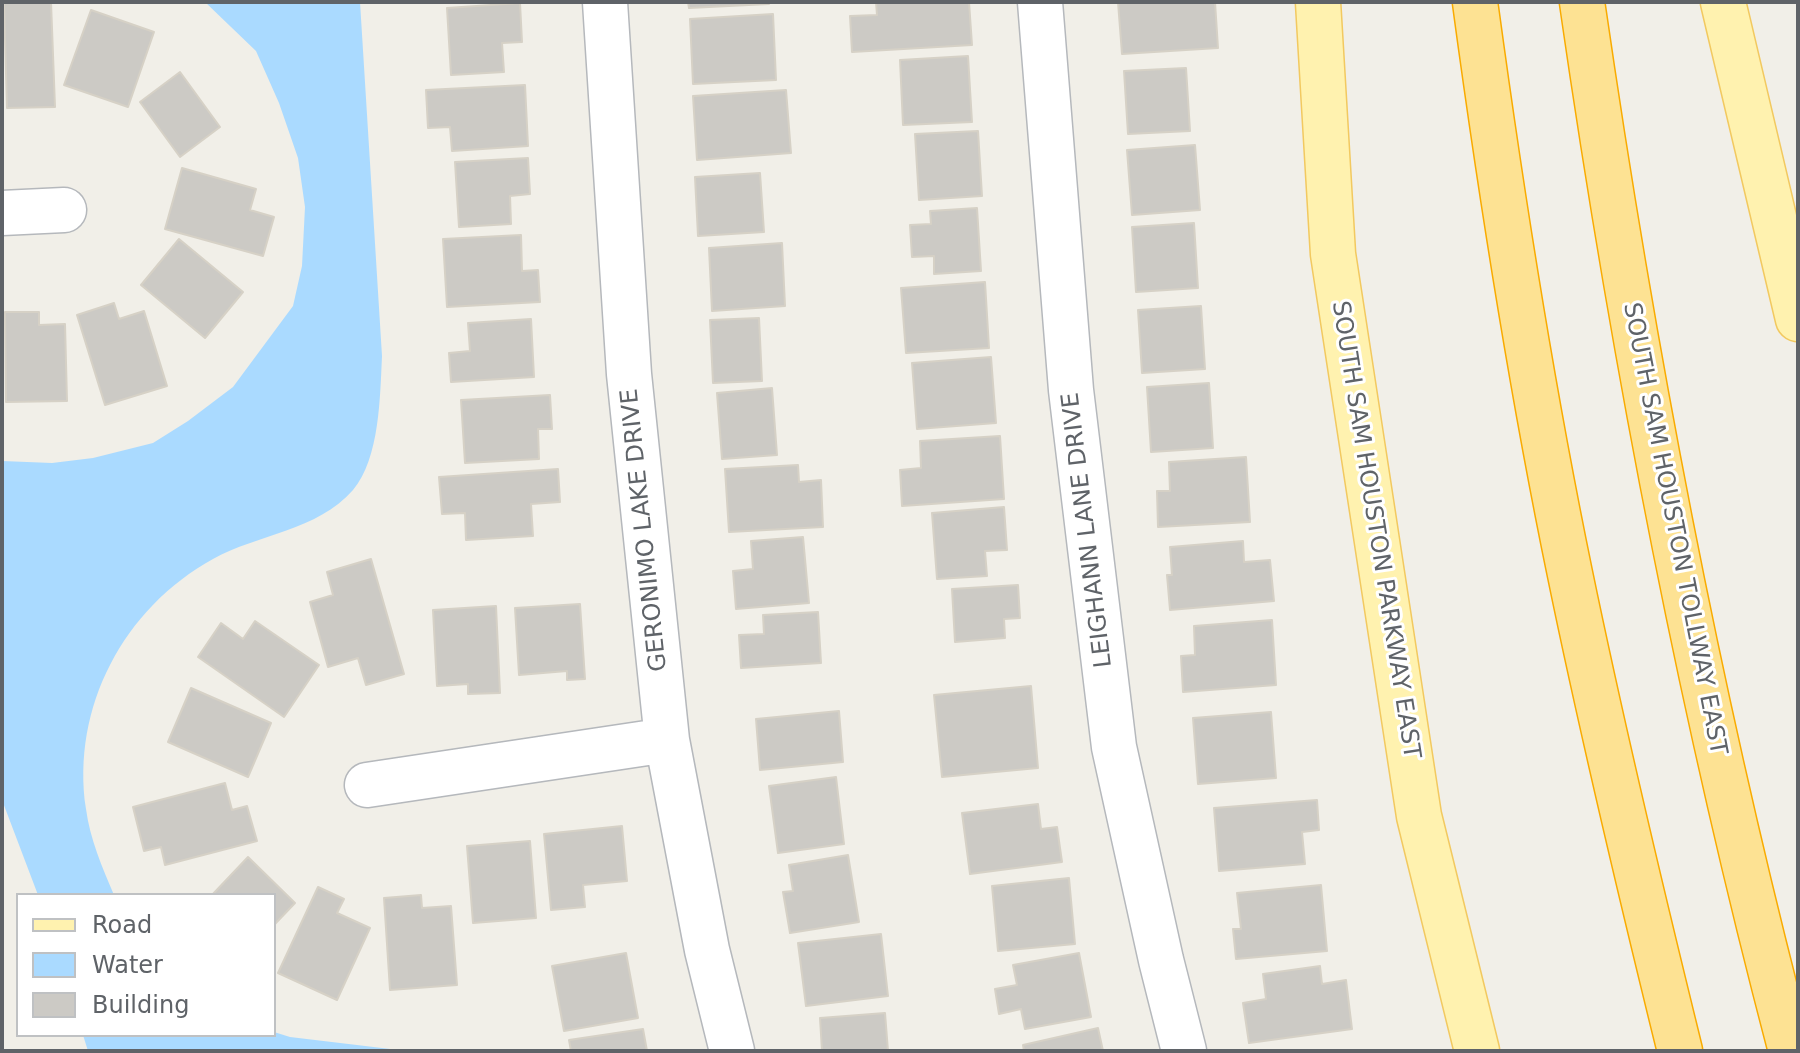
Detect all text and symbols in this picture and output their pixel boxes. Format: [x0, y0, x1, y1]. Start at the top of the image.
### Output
street label: SOUTH SAM HOUSTON PARKWAY EAST [1325, 299, 1425, 761]
street label: SOUTH SAM HOUSTON TOLLWAY EAST [1616, 300, 1732, 758]
street label: GERONIMO LAKE DRIVE [616, 387, 674, 673]
street label: LEIGHANN LANE DRIVE [1057, 391, 1119, 669]
legend [16, 893, 276, 1037]
text: Road [92, 911, 152, 939]
text: Water [92, 951, 163, 979]
text: Building [92, 991, 189, 1019]

